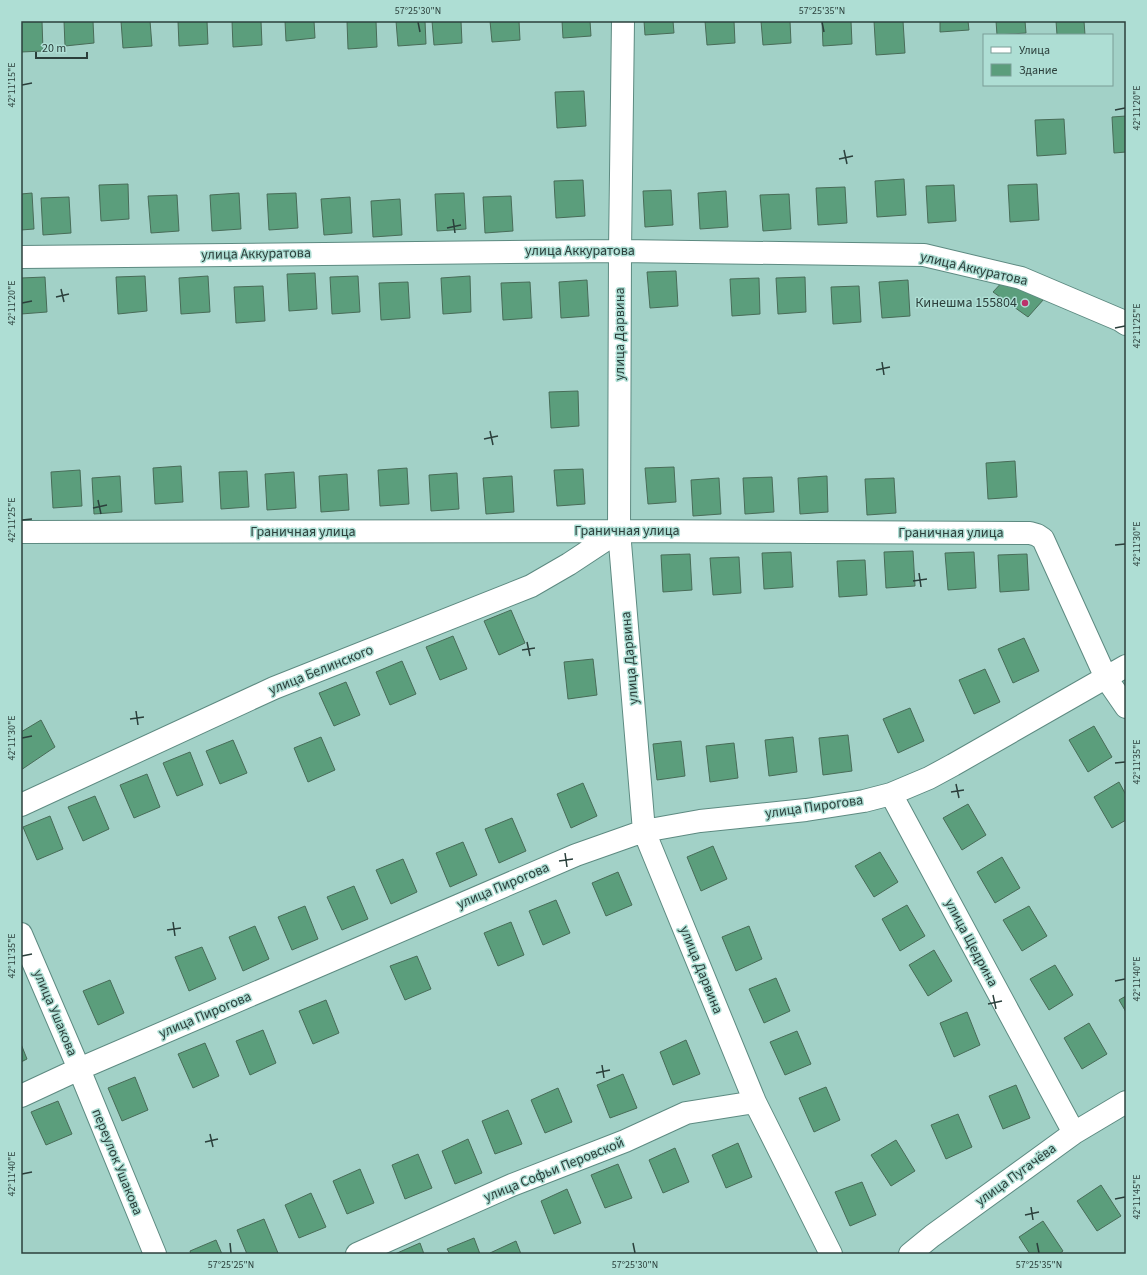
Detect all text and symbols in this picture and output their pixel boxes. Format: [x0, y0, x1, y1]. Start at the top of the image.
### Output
text: 57°25'30"N [395, 4, 441, 18]
text: 57°25'35"N [799, 4, 845, 18]
scale bar [36, 34, 87, 60]
legend [983, 34, 1113, 86]
text: 20 m [42, 40, 66, 57]
text: Улица [1019, 42, 1050, 59]
text: 42°11'15"E [5, 62, 19, 108]
text: Здание [1019, 62, 1058, 79]
text: 42°11'20"E [1130, 85, 1144, 131]
street label: улица Аккуратова [525, 241, 635, 261]
street label: улица Аккуратова [201, 243, 311, 265]
street label: улица Аккуратова [918, 247, 1030, 291]
text: 42°11'20"E [5, 280, 19, 326]
street label: улица Дарвина [610, 287, 630, 381]
place label: Кинешма 155804 [915, 293, 1017, 313]
marker: Кинешма 155804 [1020, 298, 1030, 308]
text: 42°11'25"E [1130, 303, 1144, 349]
text: 42°11'25"E [5, 497, 19, 543]
street label: Граничная улица [574, 521, 680, 541]
text: 42°11'30"E [1130, 521, 1144, 567]
street label: Граничная улица [250, 522, 356, 542]
street label: Граничная улица [898, 523, 1004, 543]
street label: улица Дарвина [616, 611, 644, 705]
street label: улица Белинского [266, 640, 376, 700]
text: 42°11'30"E [5, 715, 19, 761]
text: 42°11'35"E [1130, 739, 1144, 785]
street label: улица Пирогова [764, 790, 864, 824]
street label: улица Пирогова [454, 858, 552, 914]
street label: улица Щедрина [939, 895, 1003, 991]
street label: улица Дарвина [674, 923, 728, 1017]
text: 42°11'35"E [5, 933, 19, 979]
text: 42°11'40"E [1130, 956, 1144, 1002]
street label: улица Ушакова [28, 967, 82, 1059]
street label: улица Пирогова [156, 987, 254, 1043]
street label: переулок Ушакова [86, 1106, 148, 1218]
street label: улица Софьи Перовской [481, 1133, 627, 1207]
street label: улица Пугачёва [971, 1139, 1061, 1211]
text: 42°11'40"E [5, 1151, 19, 1197]
text: 42°11'45"E [1130, 1174, 1144, 1220]
text: 57°25'25"N [208, 1258, 254, 1272]
text: 57°25'30"N [612, 1258, 658, 1272]
text: 57°25'35"N [1016, 1258, 1062, 1272]

